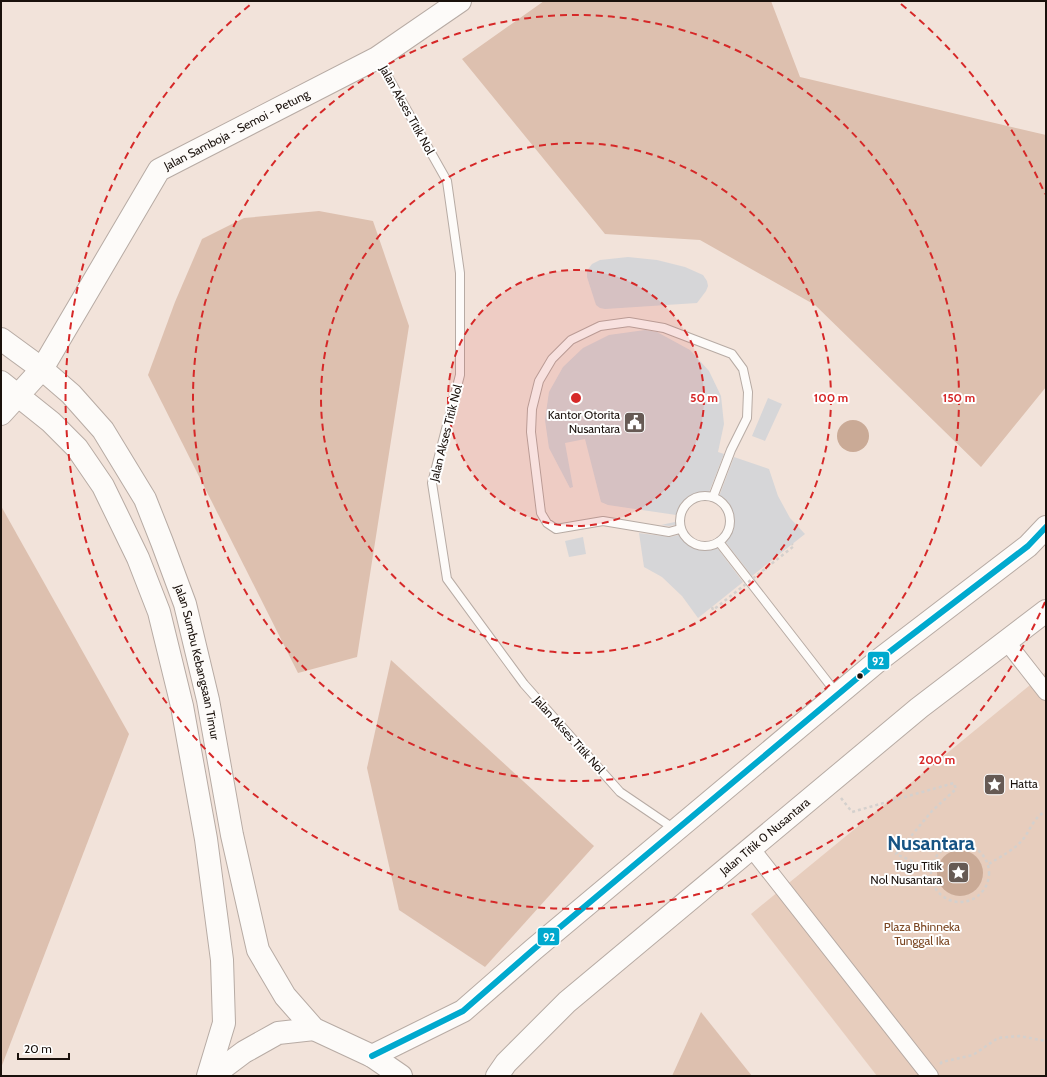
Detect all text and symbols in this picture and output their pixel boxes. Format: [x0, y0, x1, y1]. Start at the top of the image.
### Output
street label: Jalan Akses Titik Nol [376, 62, 438, 157]
street label: Jalan Samboja - Semoi - Petung [160, 86, 313, 174]
street label: Jalan Akses Titik Nol [426, 383, 465, 484]
text: 50 m [690, 390, 718, 405]
text: 100 m [814, 390, 848, 405]
text: 150 m [943, 390, 975, 405]
centre of rings [569, 391, 583, 405]
place label: Kantor Otorita Nusantara [548, 407, 620, 436]
public building icon: Kantor Otorita Nusantara [622, 409, 648, 435]
street label: Jalan Sumbu Kebangsaan Timur [171, 581, 223, 741]
line badge: 92 [867, 651, 890, 670]
text: 92 [872, 654, 884, 668]
unlabelled marker [855, 671, 865, 681]
street label: Jalan Akses Titik Nol [530, 692, 608, 777]
text: 200 m [919, 752, 955, 767]
place icon: Hatta [981, 771, 1007, 797]
place label: Hatta [1010, 776, 1038, 791]
street label: Jalan Titik 0 Nusantara [716, 794, 813, 879]
district label: Nusantara [887, 831, 975, 855]
place label: Tugu Titik Nol Nusantara [870, 858, 943, 887]
place icon: Tugu Titik Nol Nusantara [945, 860, 971, 886]
park label: Plaza Bhinneka Tunggal Ika [884, 919, 960, 948]
line badge: 92 [537, 927, 560, 946]
text: 92 [543, 930, 555, 944]
scale bar [18, 1035, 69, 1061]
text: 20 m [24, 1041, 52, 1056]

